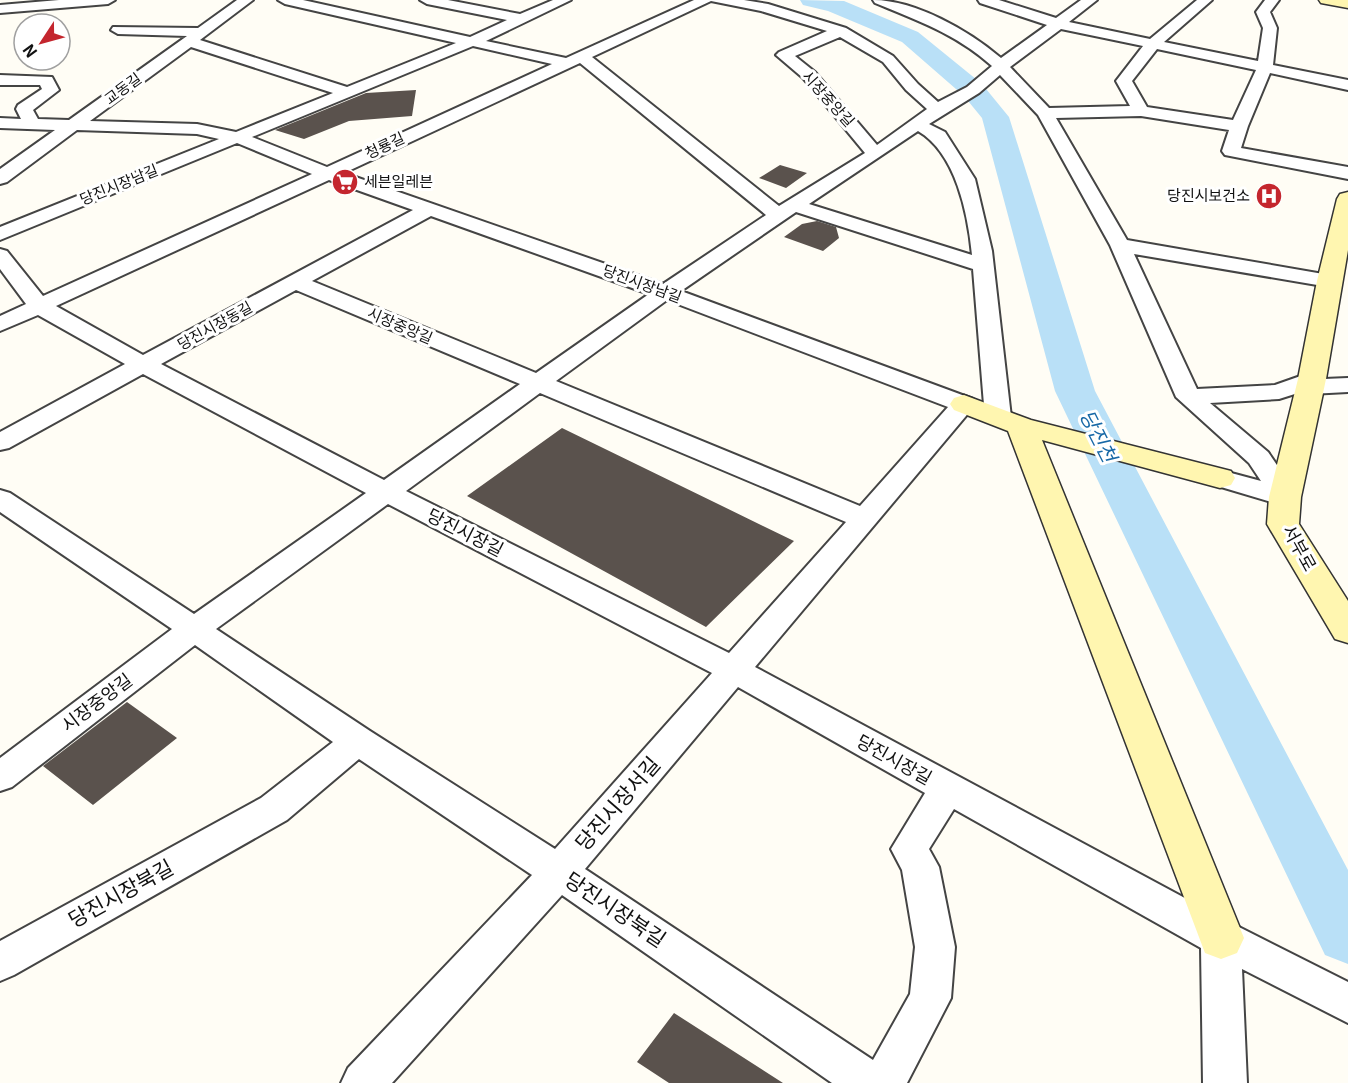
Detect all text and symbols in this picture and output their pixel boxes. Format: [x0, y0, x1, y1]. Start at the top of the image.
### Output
north arrow [12, 12, 72, 72]
text: N [16, 40, 42, 63]
street label: 시장중앙길 [798, 65, 860, 131]
street label: 교동길 [99, 67, 145, 108]
street label: 청룡길 [361, 126, 408, 163]
street label: 당진시장남길 [76, 158, 161, 209]
supermarket icon: 세븐일레븐 [330, 167, 360, 197]
place label: 세븐일레븐 [364, 170, 433, 191]
hospital icon: 당진시보건소 [1254, 181, 1284, 211]
place label: 당진시보건소 [1167, 184, 1250, 205]
street label: 당진시장남길 [600, 259, 685, 307]
street label: 당진시장동길 [173, 295, 256, 354]
street label: 시장중앙길 [365, 301, 436, 348]
water label: 당진천 [1074, 404, 1126, 469]
street label: 당진시장길 [423, 501, 509, 562]
street label: 서부로 [1277, 519, 1324, 575]
street label: 시장중앙길 [55, 666, 137, 737]
street label: 당진시장길 [852, 727, 937, 790]
street label: 당진시장서길 [567, 749, 666, 856]
street label: 당진시장북길 [62, 851, 178, 933]
street label: 당진시장북길 [560, 863, 673, 953]

